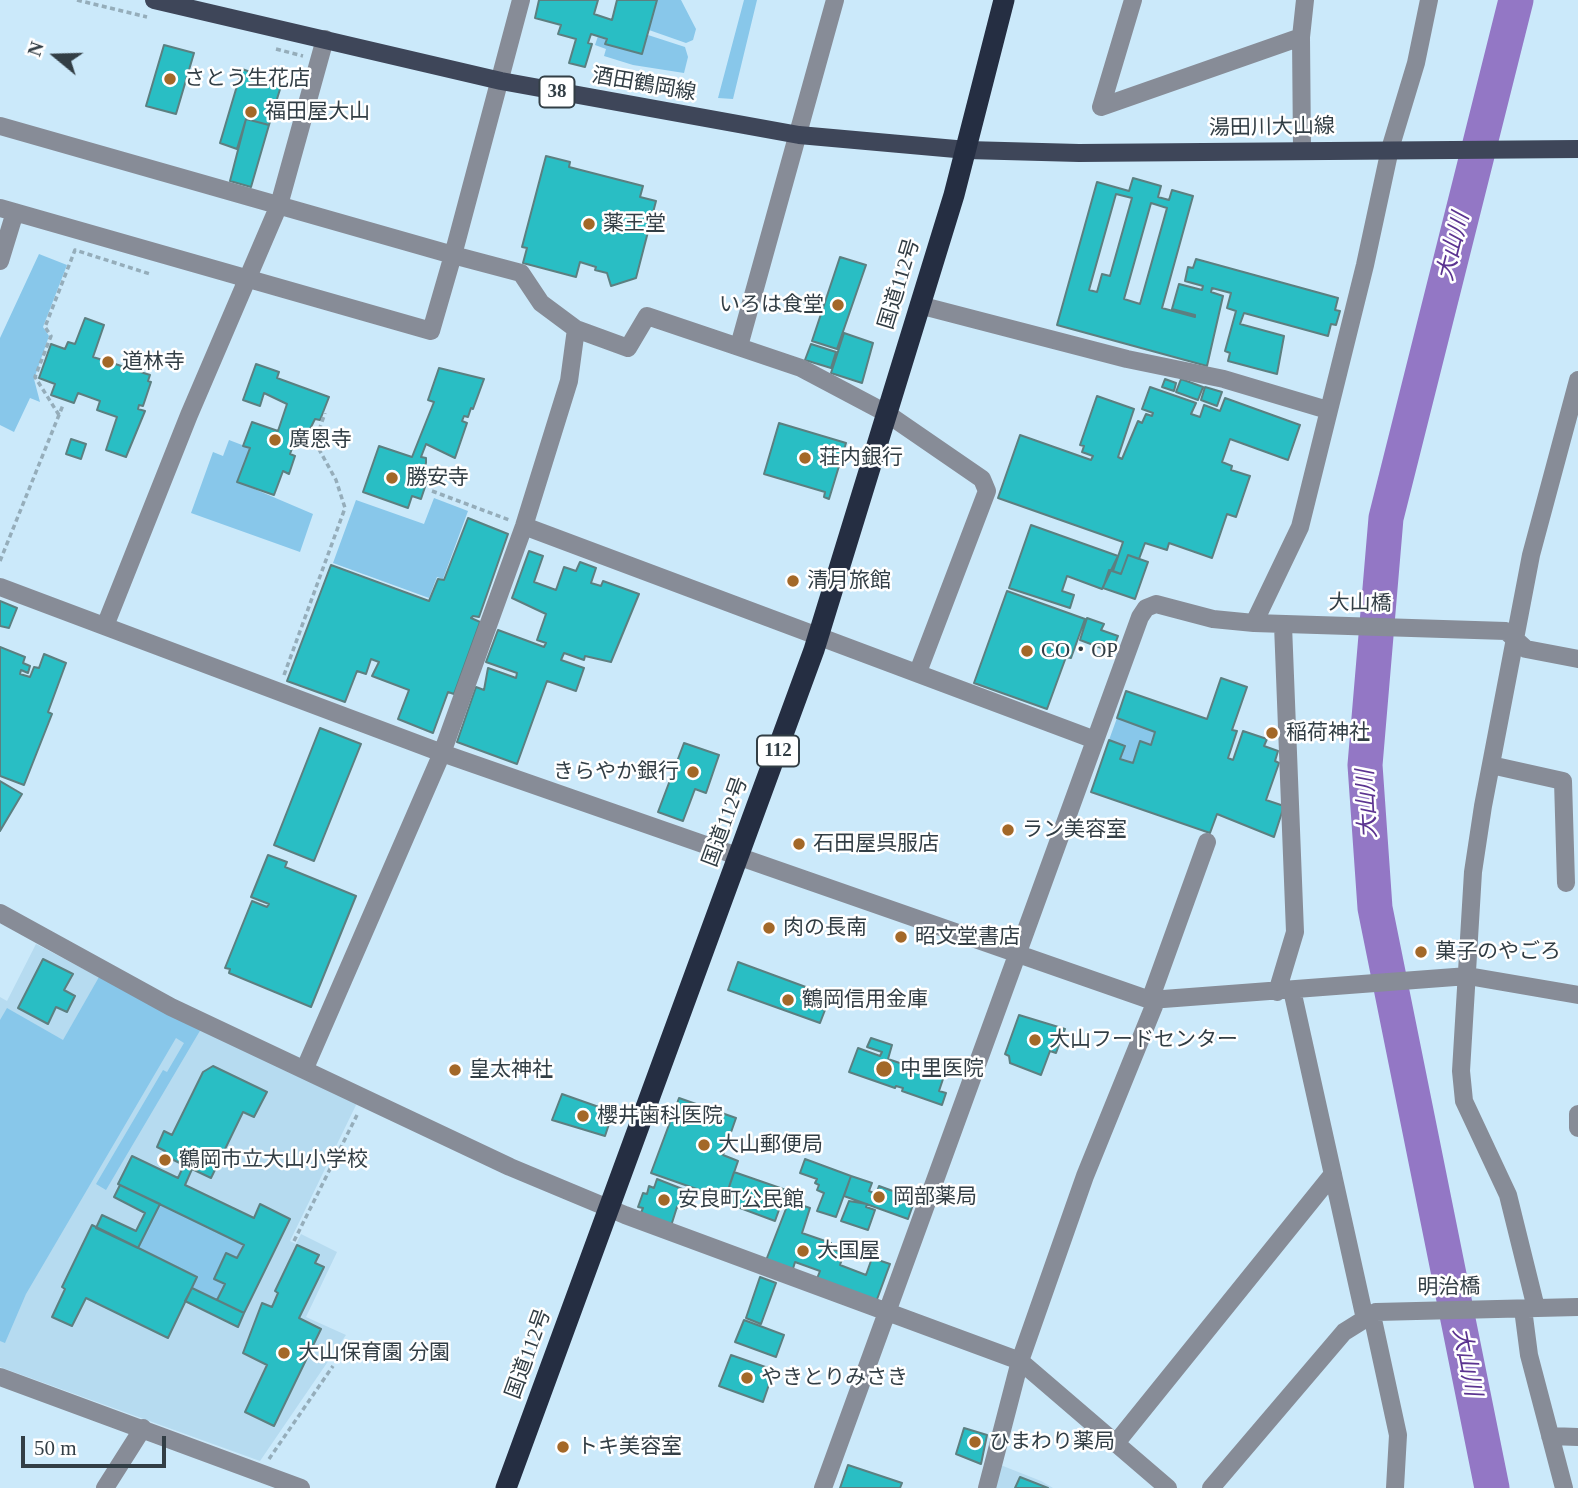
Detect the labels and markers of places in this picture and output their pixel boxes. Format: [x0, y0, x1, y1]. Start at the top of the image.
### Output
place label: さとう生花店 [184, 66, 310, 92]
marker: さとう生花店 [162, 71, 178, 87]
place label: 福田屋大山 [265, 99, 370, 125]
marker: 福田屋大山 [243, 104, 259, 120]
place label: 薬王堂 [603, 211, 666, 237]
marker: 薬王堂 [581, 216, 597, 232]
place label: いろは食堂 [719, 292, 824, 318]
marker: いろは食堂 [830, 297, 846, 313]
place label: 道林寺 [122, 349, 185, 375]
marker: 道林寺 [100, 354, 116, 370]
place label: 廣恩寺 [289, 427, 352, 453]
marker: 廣恩寺 [267, 432, 283, 448]
place label: 荘内銀行 [819, 445, 903, 471]
marker: 荘内銀行 [797, 450, 813, 466]
place label: 勝安寺 [406, 465, 469, 491]
marker: 勝安寺 [384, 470, 400, 486]
place label: 清月旅館 [807, 568, 891, 594]
marker: 清月旅館 [785, 573, 801, 589]
place label: CO・OP [1041, 638, 1118, 664]
marker: CO・OP [1019, 643, 1035, 659]
place label: 稲荷神社 [1286, 720, 1370, 746]
marker: 稲荷神社 [1264, 725, 1280, 741]
place label: きらやか銀行 [553, 759, 679, 785]
marker: きらやか銀行 [685, 764, 701, 780]
place label: ラン美容室 [1022, 817, 1127, 843]
marker: ラン美容室 [1000, 822, 1016, 838]
place label: 石田屋呉服店 [813, 831, 939, 857]
marker: 石田屋呉服店 [791, 836, 807, 852]
place label: 肉の長南 [783, 915, 867, 941]
marker: 肉の長南 [761, 920, 777, 936]
place label: 昭文堂書店 [915, 924, 1020, 950]
marker: 昭文堂書店 [893, 929, 909, 945]
place label: 菓子のやごろ [1435, 939, 1561, 965]
marker: 菓子のやごろ [1413, 944, 1429, 960]
place label: 鶴岡信用金庫 [802, 987, 928, 1013]
marker: 鶴岡信用金庫 [780, 992, 796, 1008]
place label: 大山フードセンター [1049, 1027, 1238, 1053]
marker: 大山フードセンター [1027, 1032, 1043, 1048]
place label: 中里医院 [900, 1056, 984, 1082]
place label: 皇太神社 [469, 1057, 553, 1083]
marker: 中里医院 [874, 1059, 894, 1079]
marker: 皇太神社 [447, 1062, 463, 1078]
place label: 櫻井歯科医院 [597, 1103, 723, 1129]
marker: 櫻井歯科医院 [575, 1108, 591, 1124]
place label: 大山郵便局 [718, 1132, 823, 1158]
marker: 大山郵便局 [696, 1137, 712, 1153]
place label: 鶴岡市立大山小学校 [179, 1147, 368, 1173]
marker: 鶴岡市立大山小学校 [157, 1152, 173, 1168]
place label: 岡部薬局 [893, 1184, 977, 1210]
place label: 安良町公民館 [678, 1187, 804, 1213]
marker: 岡部薬局 [871, 1189, 887, 1205]
marker: 安良町公民館 [656, 1192, 672, 1208]
place label: 大国屋 [817, 1238, 880, 1264]
marker: 大国屋 [795, 1243, 811, 1259]
place label: 大山保育園 分園 [298, 1340, 450, 1366]
marker: 大山保育園 分園 [276, 1345, 292, 1361]
place label: やきとりみさき [761, 1365, 908, 1391]
marker: やきとりみさき [739, 1370, 755, 1386]
place label: ひまわり薬局 [989, 1429, 1115, 1455]
place label: トキ美容室 [577, 1434, 682, 1460]
marker: ひまわり薬局 [967, 1434, 983, 1450]
marker: トキ美容室 [555, 1439, 571, 1455]

